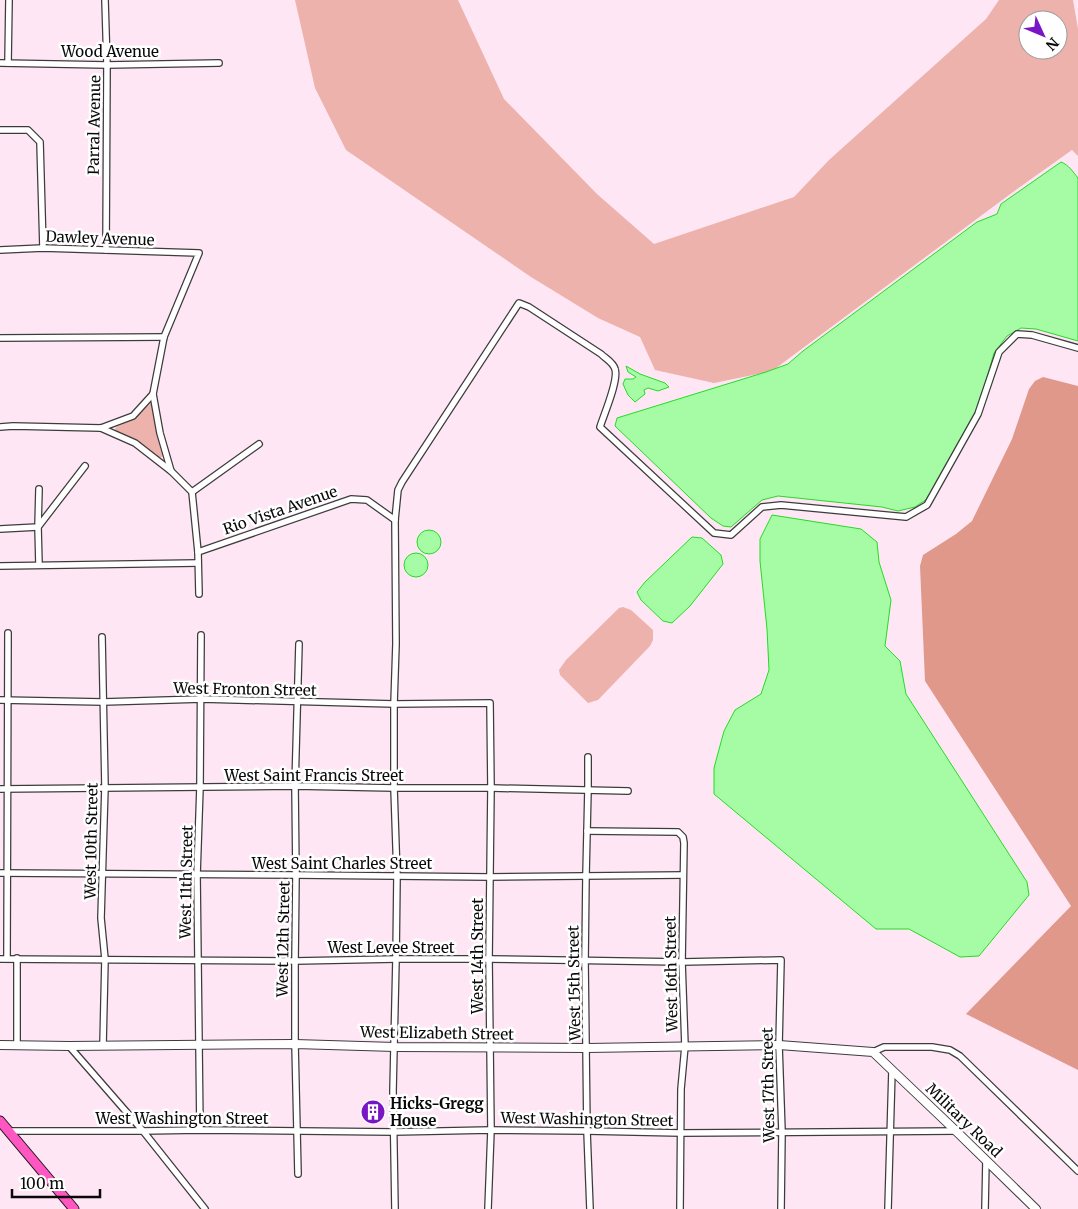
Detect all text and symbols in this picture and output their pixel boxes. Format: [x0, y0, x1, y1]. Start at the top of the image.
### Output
north arrow [1018, 10, 1068, 60]
text: N [1042, 34, 1063, 54]
street label: Wood Avenue [60, 42, 159, 61]
street label: Parral Avenue [84, 75, 104, 175]
street label: Dawley Avenue [45, 227, 155, 249]
street label: Rio Vista Avenue [220, 481, 340, 538]
street label: West Fronton Street [172, 678, 317, 700]
street label: West Saint Francis Street [223, 766, 404, 785]
street label: West 10th Street [80, 782, 102, 901]
street label: West 11th Street [175, 825, 196, 940]
street label: West Saint Charles Street [251, 854, 433, 873]
street label: West 12th Street [272, 880, 294, 998]
street label: West 14th Street [468, 898, 487, 1015]
street label: West 16th Street [660, 916, 682, 1033]
street label: West 15th Street [563, 925, 585, 1042]
street label: West Levee Street [326, 938, 455, 957]
street label: West Elizabeth Street [359, 1022, 514, 1044]
street label: West 17th Street [757, 1027, 779, 1144]
street label: Military Road [922, 1079, 1006, 1161]
place label: Hicks-Gregg House [390, 1094, 484, 1130]
building icon: Hicks-Gregg House [360, 1099, 386, 1125]
street label: West Washington Street [499, 1108, 674, 1130]
street label: West Washington Street [95, 1109, 269, 1128]
scale bar [12, 1166, 100, 1198]
text: 100 m [20, 1174, 64, 1193]

